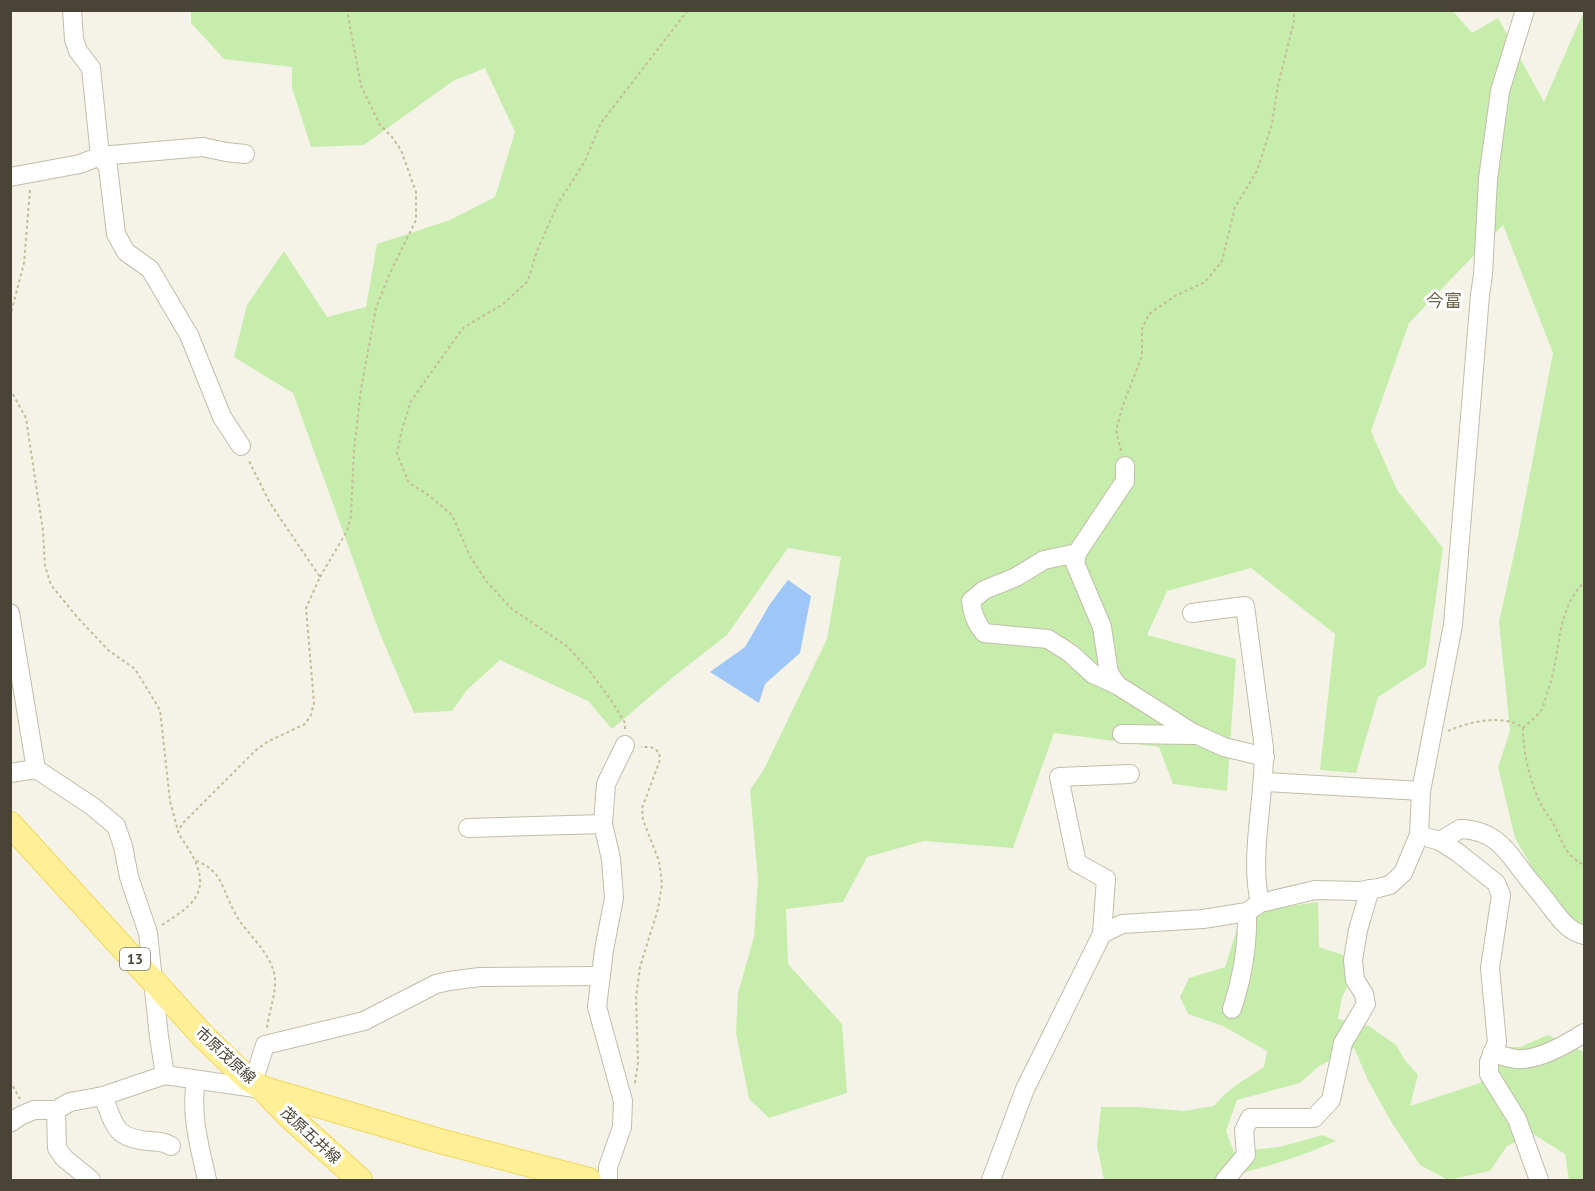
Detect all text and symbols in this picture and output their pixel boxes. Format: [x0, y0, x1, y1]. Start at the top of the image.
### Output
district label: 今富 [1426, 289, 1462, 312]
road number: 13 [120, 948, 150, 970]
street label: 市原茂原線 [192, 1022, 260, 1088]
street label: 茂原五井線 [277, 1102, 345, 1168]

